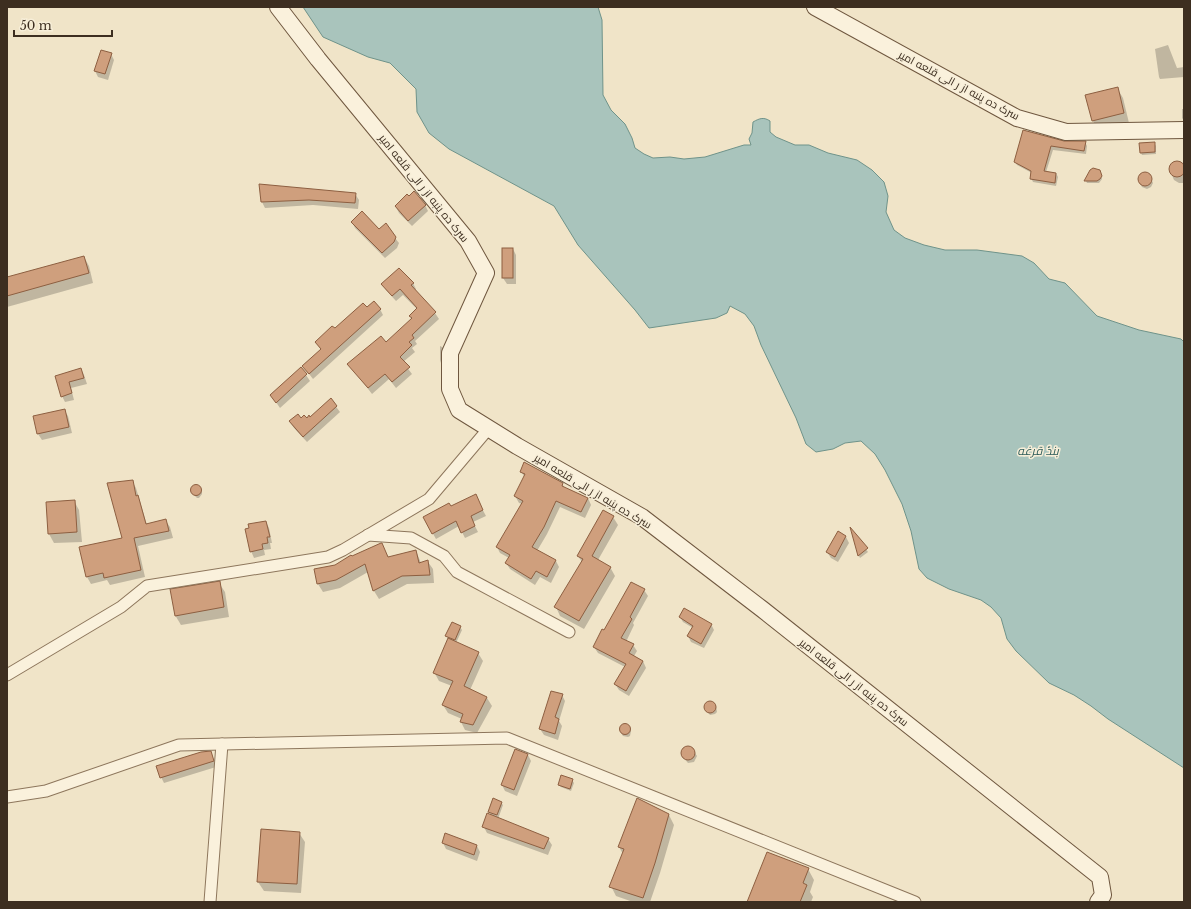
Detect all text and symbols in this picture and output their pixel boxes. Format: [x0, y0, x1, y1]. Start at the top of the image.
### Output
scale bar [14, 12, 112, 38]
text: 50 m [20, 18, 52, 33]
street label: سرک ده پنبه از ر الی قلعه امیر [895, 47, 1022, 123]
street label: سرک ده پنبه از ر الی قلعه امیر [375, 130, 472, 245]
water label: بندٔ قرغه [1017, 443, 1059, 458]
street label: سرک ده پنبه از ر الی قلعه امیر [531, 450, 654, 532]
street label: سرک ده پنبه از ر الی قلعه امیر [796, 634, 911, 729]

